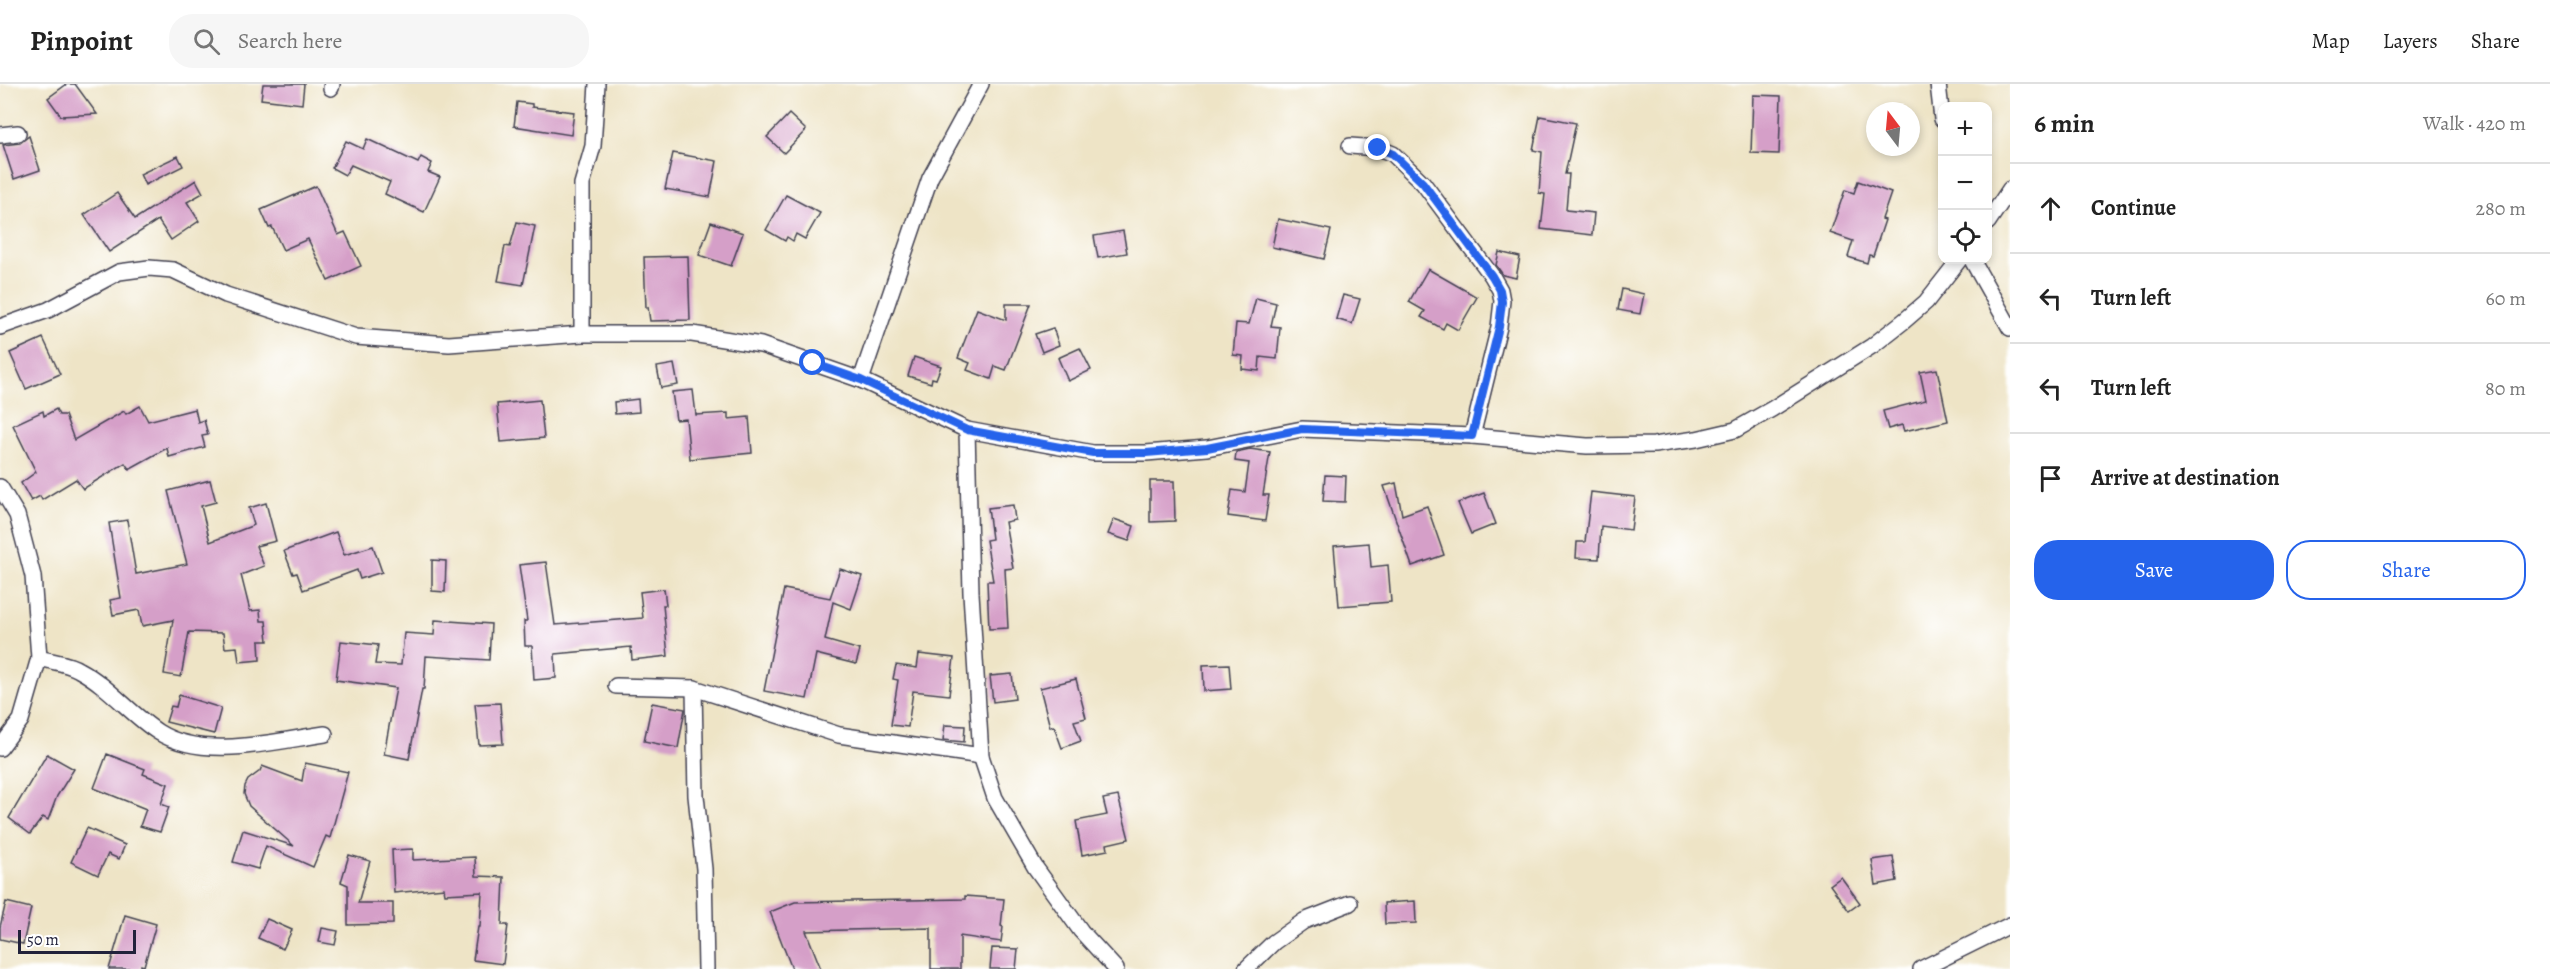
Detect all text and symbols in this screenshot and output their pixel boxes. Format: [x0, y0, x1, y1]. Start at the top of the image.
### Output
search box [169, 14, 589, 68]
text: Pinpoint [30, 22, 133, 60]
icon: search [190, 25, 223, 58]
text: Search here [238, 26, 342, 56]
text: Map [2311, 27, 2350, 55]
text: Layers [2383, 27, 2438, 55]
text: Share [2471, 27, 2520, 55]
north arrow [1866, 102, 1920, 156]
map controls [1938, 102, 1992, 264]
button: + [1938, 102, 1992, 156]
text: 6 min [2034, 106, 2095, 141]
text: Walk · 420 m [2423, 110, 2526, 137]
route end [1364, 134, 1390, 160]
button: − [1938, 156, 1992, 210]
icon: ahead [2034, 192, 2067, 225]
text: Continue [2091, 193, 2176, 223]
text: 280 m [2476, 195, 2526, 222]
button: locate [1938, 210, 1992, 264]
icon: left [2034, 282, 2067, 315]
text: Turn left [2091, 283, 2171, 313]
text: 60 m [2486, 285, 2526, 312]
route start [799, 349, 825, 375]
icon: left [2034, 372, 2067, 405]
text: Turn left [2091, 373, 2171, 403]
text: 80 m [2485, 375, 2526, 402]
icon: arrive [2034, 462, 2067, 495]
text: Arrive at destination [2091, 463, 2280, 493]
button: Save [2034, 540, 2274, 600]
button: Share [2286, 540, 2526, 600]
scale bar [18, 927, 136, 954]
text: 50 m [27, 929, 59, 951]

